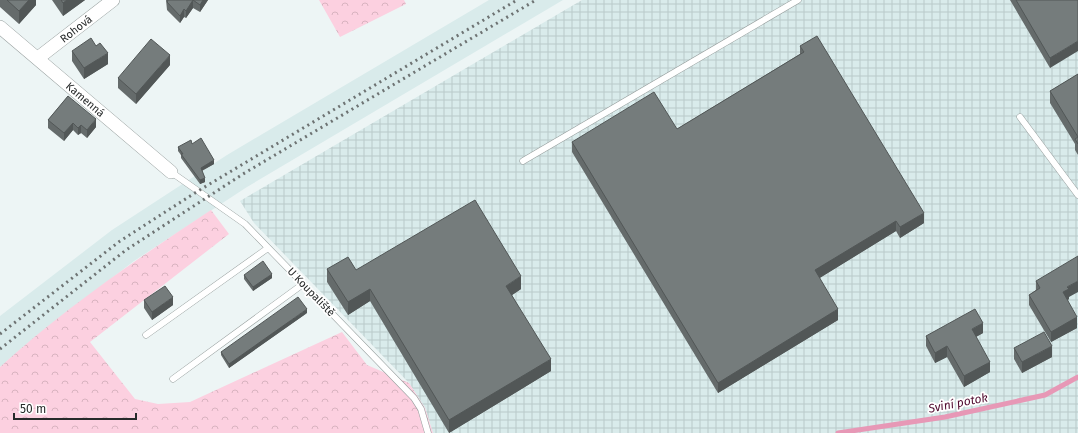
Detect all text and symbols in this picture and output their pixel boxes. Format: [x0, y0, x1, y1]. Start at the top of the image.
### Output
street label: Rohová [57, 12, 95, 45]
street label: Kamenná [63, 79, 107, 120]
street label: U Koupaliště [284, 265, 338, 319]
water label: Sviní potok [926, 390, 989, 416]
scale bar [14, 395, 136, 421]
text: 50 m [20, 402, 46, 416]

